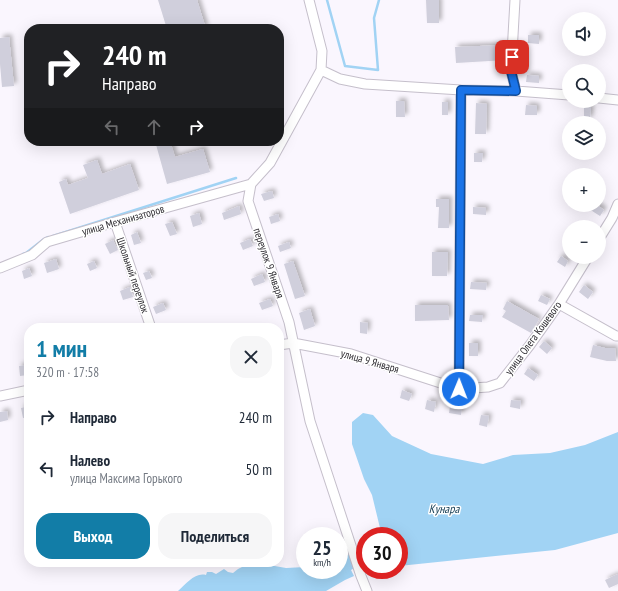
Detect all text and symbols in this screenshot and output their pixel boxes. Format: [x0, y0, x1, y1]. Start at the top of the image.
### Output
map controls [562, 12, 606, 264]
button: sound [562, 12, 606, 56]
text: 240 m [102, 36, 166, 73]
icon: right [36, 40, 88, 92]
pin [495, 40, 529, 74]
icon: arrive [501, 46, 523, 68]
button: search [562, 64, 606, 108]
text: Направо [102, 72, 157, 95]
icon: left [101, 116, 123, 138]
icon: ahead [143, 116, 165, 138]
icon: right [185, 116, 207, 138]
button: layers [562, 116, 606, 160]
button: + [562, 168, 606, 212]
street label: улица Механизаторов [80, 201, 166, 238]
button: − [562, 220, 606, 264]
street label: переулок 9 Января [250, 226, 288, 300]
street label: Школьный переулок [114, 235, 153, 315]
street label: улица Олега Кошевого [502, 298, 565, 377]
text: 1 мин [36, 333, 87, 364]
button: close [230, 336, 272, 378]
street label: улица 9 Января [339, 346, 401, 376]
text: 320 m · 17:58 [36, 364, 99, 381]
position arrow [438, 368, 480, 410]
icon: right [36, 406, 58, 428]
text: Направо [70, 408, 117, 427]
text: 240 m [239, 408, 272, 427]
text: Налево [70, 451, 110, 470]
icon: left [36, 458, 58, 480]
text: 50 m [246, 460, 272, 479]
text: улица Максима Горького [70, 470, 182, 487]
water label: Кунара [429, 501, 460, 516]
button: Выход [36, 513, 150, 559]
button: Поделиться [158, 513, 272, 559]
speed limit sign: 30 [356, 527, 408, 579]
text: 25 [312, 535, 332, 561]
text: km/h [313, 556, 331, 569]

